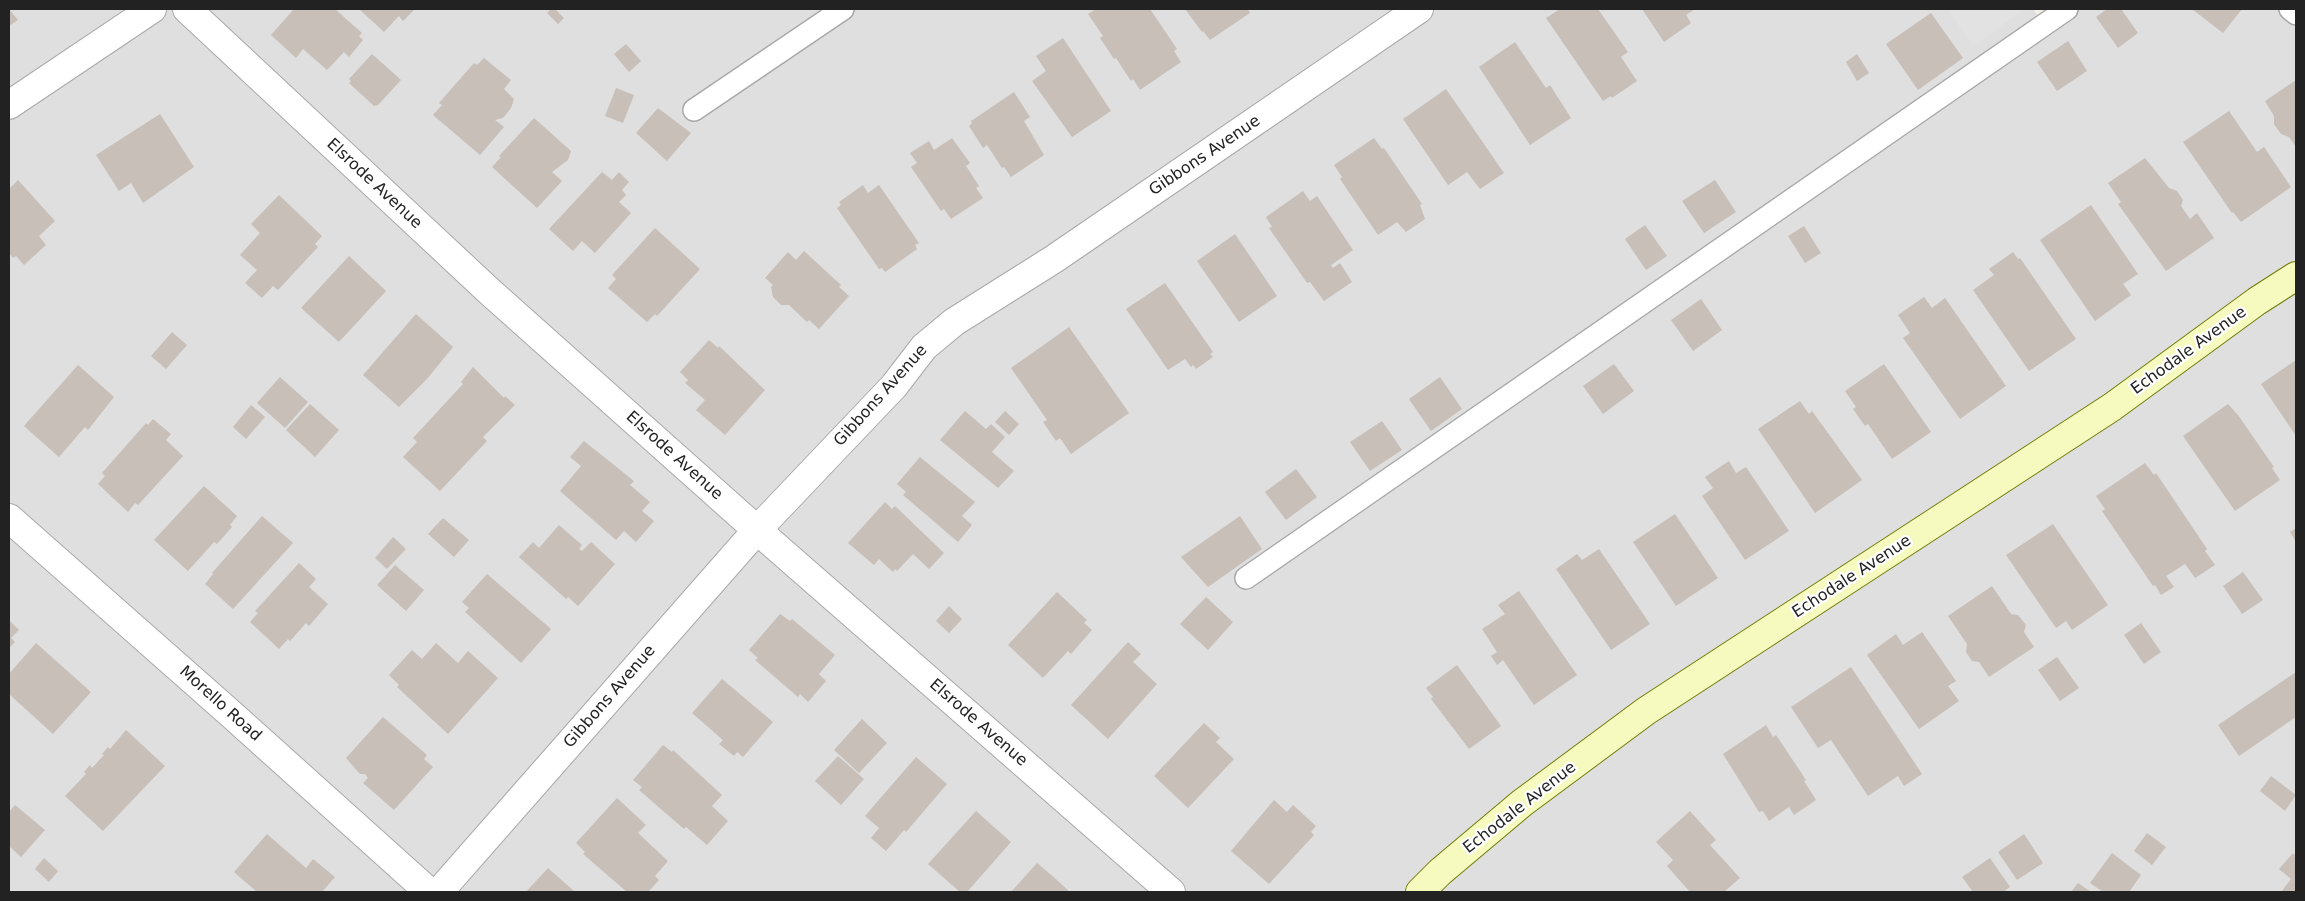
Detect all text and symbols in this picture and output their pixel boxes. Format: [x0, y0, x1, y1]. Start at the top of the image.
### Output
street label: Gibbons Avenue [1146, 112, 1264, 200]
street label: Elsrode Avenue [322, 135, 426, 233]
street label: Echodale Avenue [2128, 303, 2250, 399]
street label: Gibbons Avenue [830, 341, 932, 451]
street label: Elsrode Avenue [622, 408, 726, 504]
street label: Echodale Avenue [1789, 531, 1915, 623]
street label: Gibbons Avenue [560, 642, 660, 752]
street label: Morello Road [175, 662, 265, 746]
street label: Elsrode Avenue [925, 675, 1031, 771]
street label: Echodale Avenue [1460, 758, 1580, 858]

